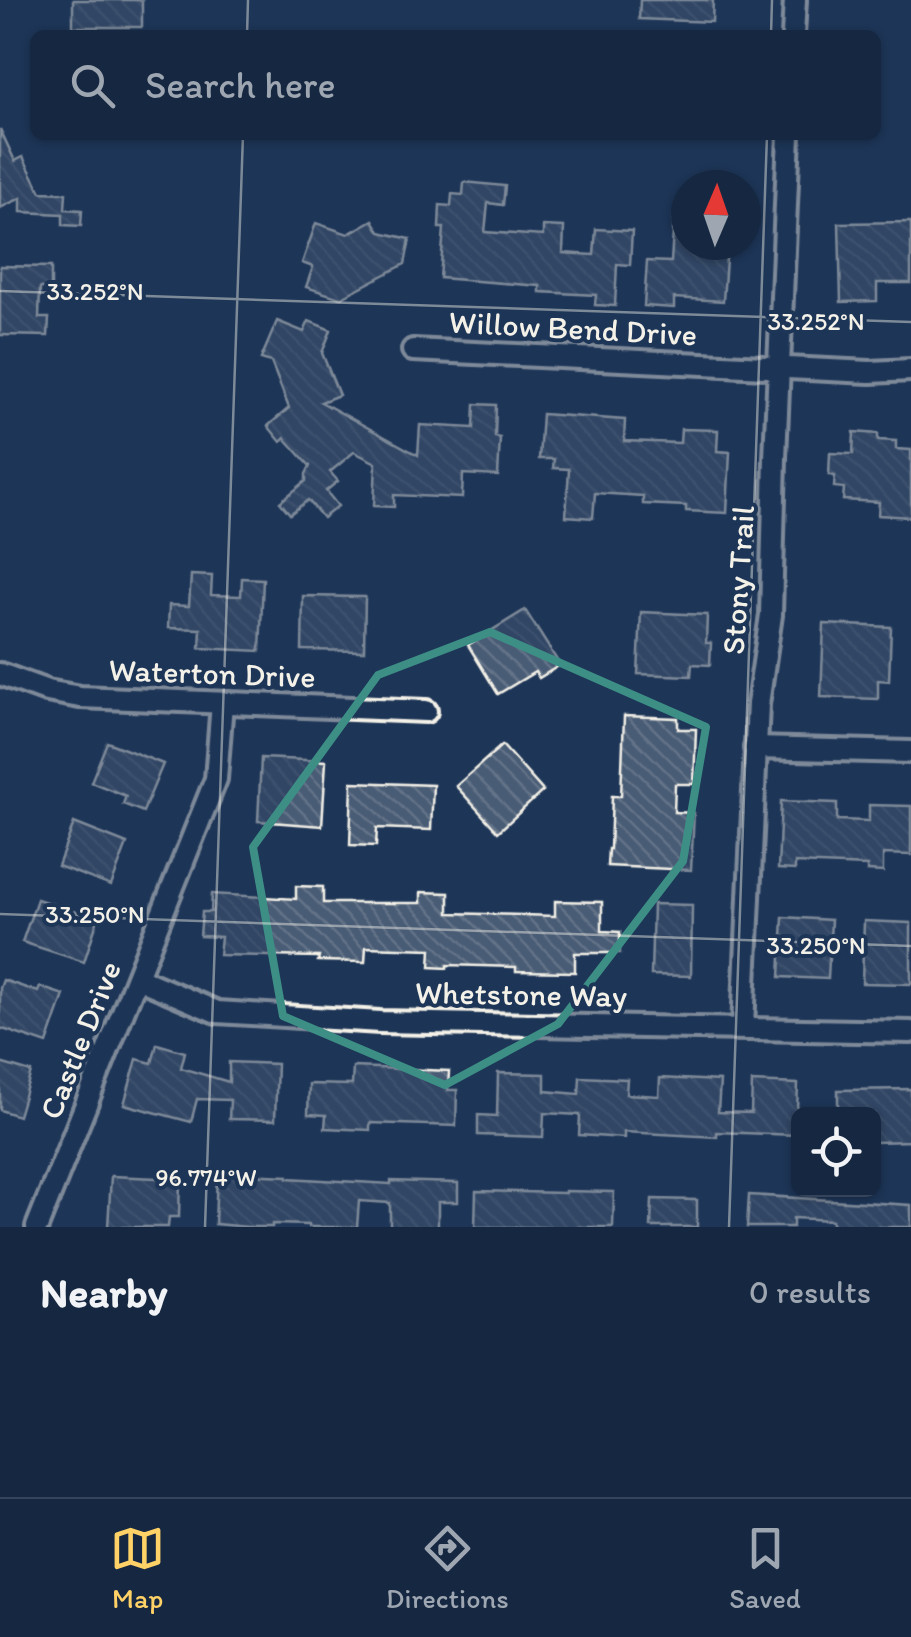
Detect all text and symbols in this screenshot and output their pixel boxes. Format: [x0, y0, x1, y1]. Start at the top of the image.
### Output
search box [30, 30, 881, 140]
icon: search [65, 58, 120, 113]
text: Search here [145, 62, 336, 108]
north arrow [671, 170, 761, 260]
text: 33.252°N [46, 276, 144, 306]
street label: Willow Bend Drive [448, 303, 698, 353]
text: 33.252°N [767, 306, 865, 336]
street label: Stony Trail [714, 504, 762, 656]
street label: Waterton Drive [108, 650, 316, 696]
text: 33.250°N [45, 899, 145, 929]
text: 33.250°N [766, 930, 866, 960]
street label: Castle Drive [31, 955, 129, 1125]
street label: Whetstone Way [415, 973, 627, 1015]
map controls [791, 1107, 881, 1197]
button: locate [791, 1107, 881, 1197]
text: 96.774°W [155, 1162, 257, 1192]
text: Nearby [40, 1267, 167, 1318]
text: 0 results [749, 1273, 871, 1311]
tab: Map [110, 1521, 165, 1615]
tab: Directions [386, 1521, 509, 1615]
tab: Saved [729, 1521, 801, 1615]

